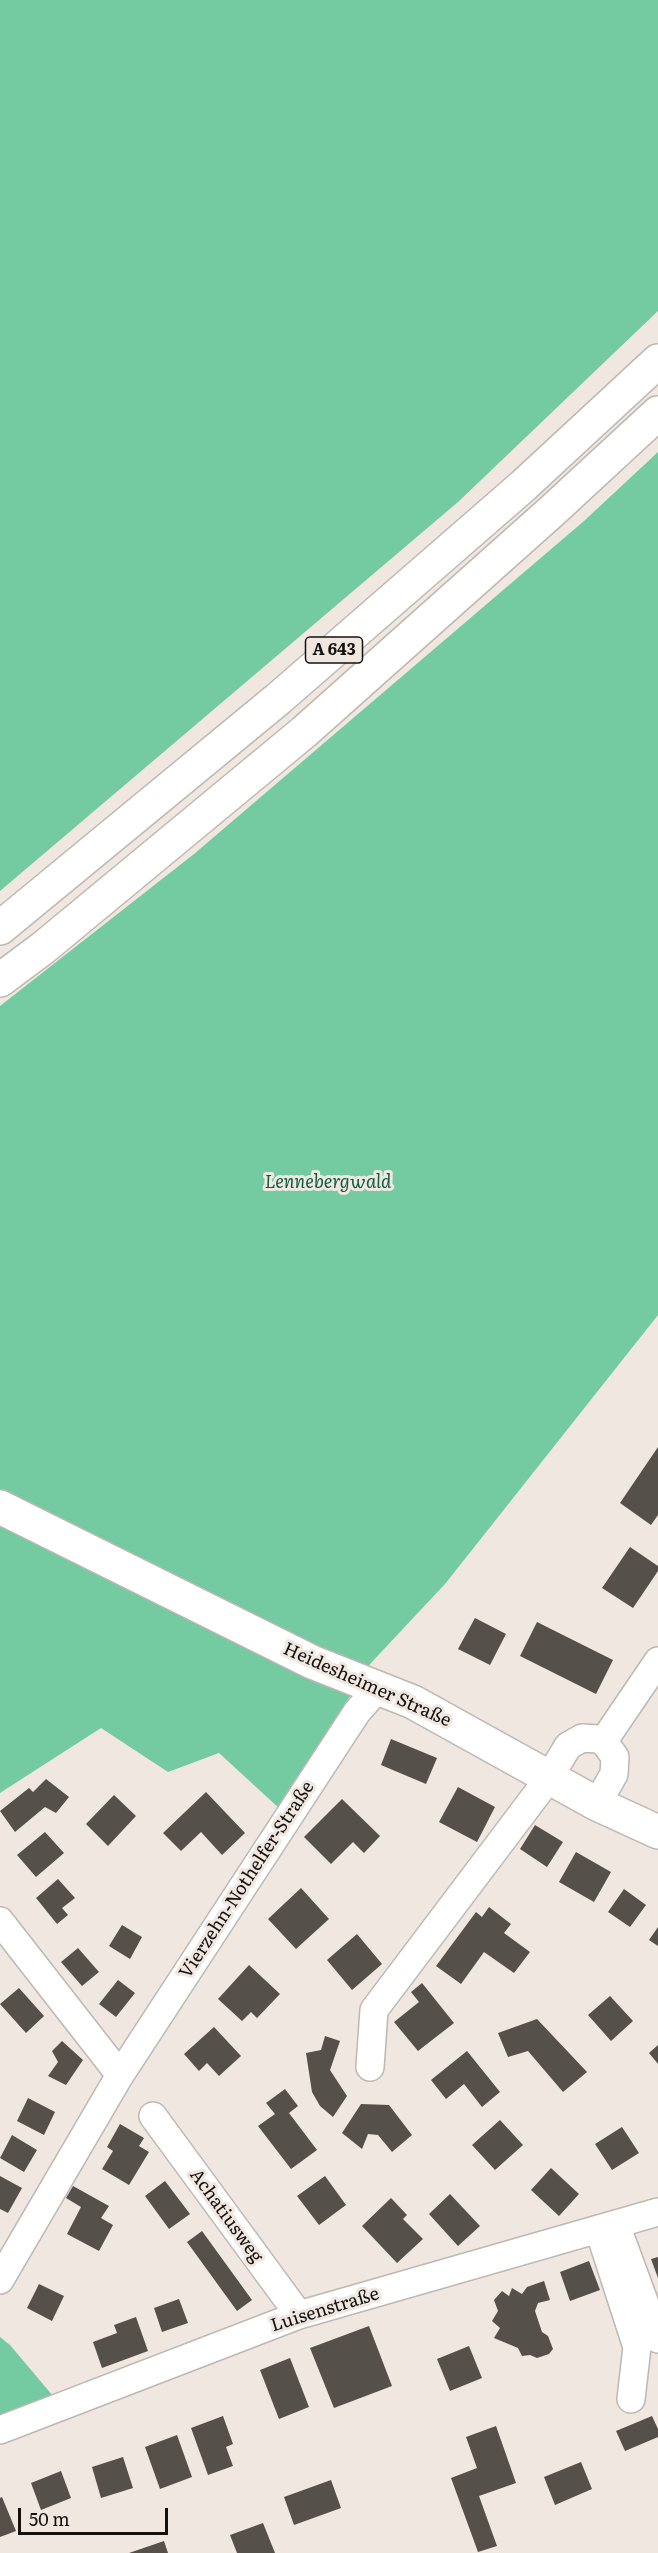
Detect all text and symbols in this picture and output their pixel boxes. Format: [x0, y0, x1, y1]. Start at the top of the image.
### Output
road number: A 643 [306, 637, 362, 663]
park label: Lennebergwald [265, 1172, 391, 1194]
street label: Heidesheimer Straße [280, 1638, 454, 1732]
street label: Vierzehn-Nothelfer-Straße [175, 1777, 319, 1983]
street label: Achatiusweg [185, 2165, 267, 2267]
street label: Luisenstraße [268, 2283, 382, 2337]
scale bar [21, 2496, 171, 2534]
text: 50 m [29, 2505, 70, 2532]

